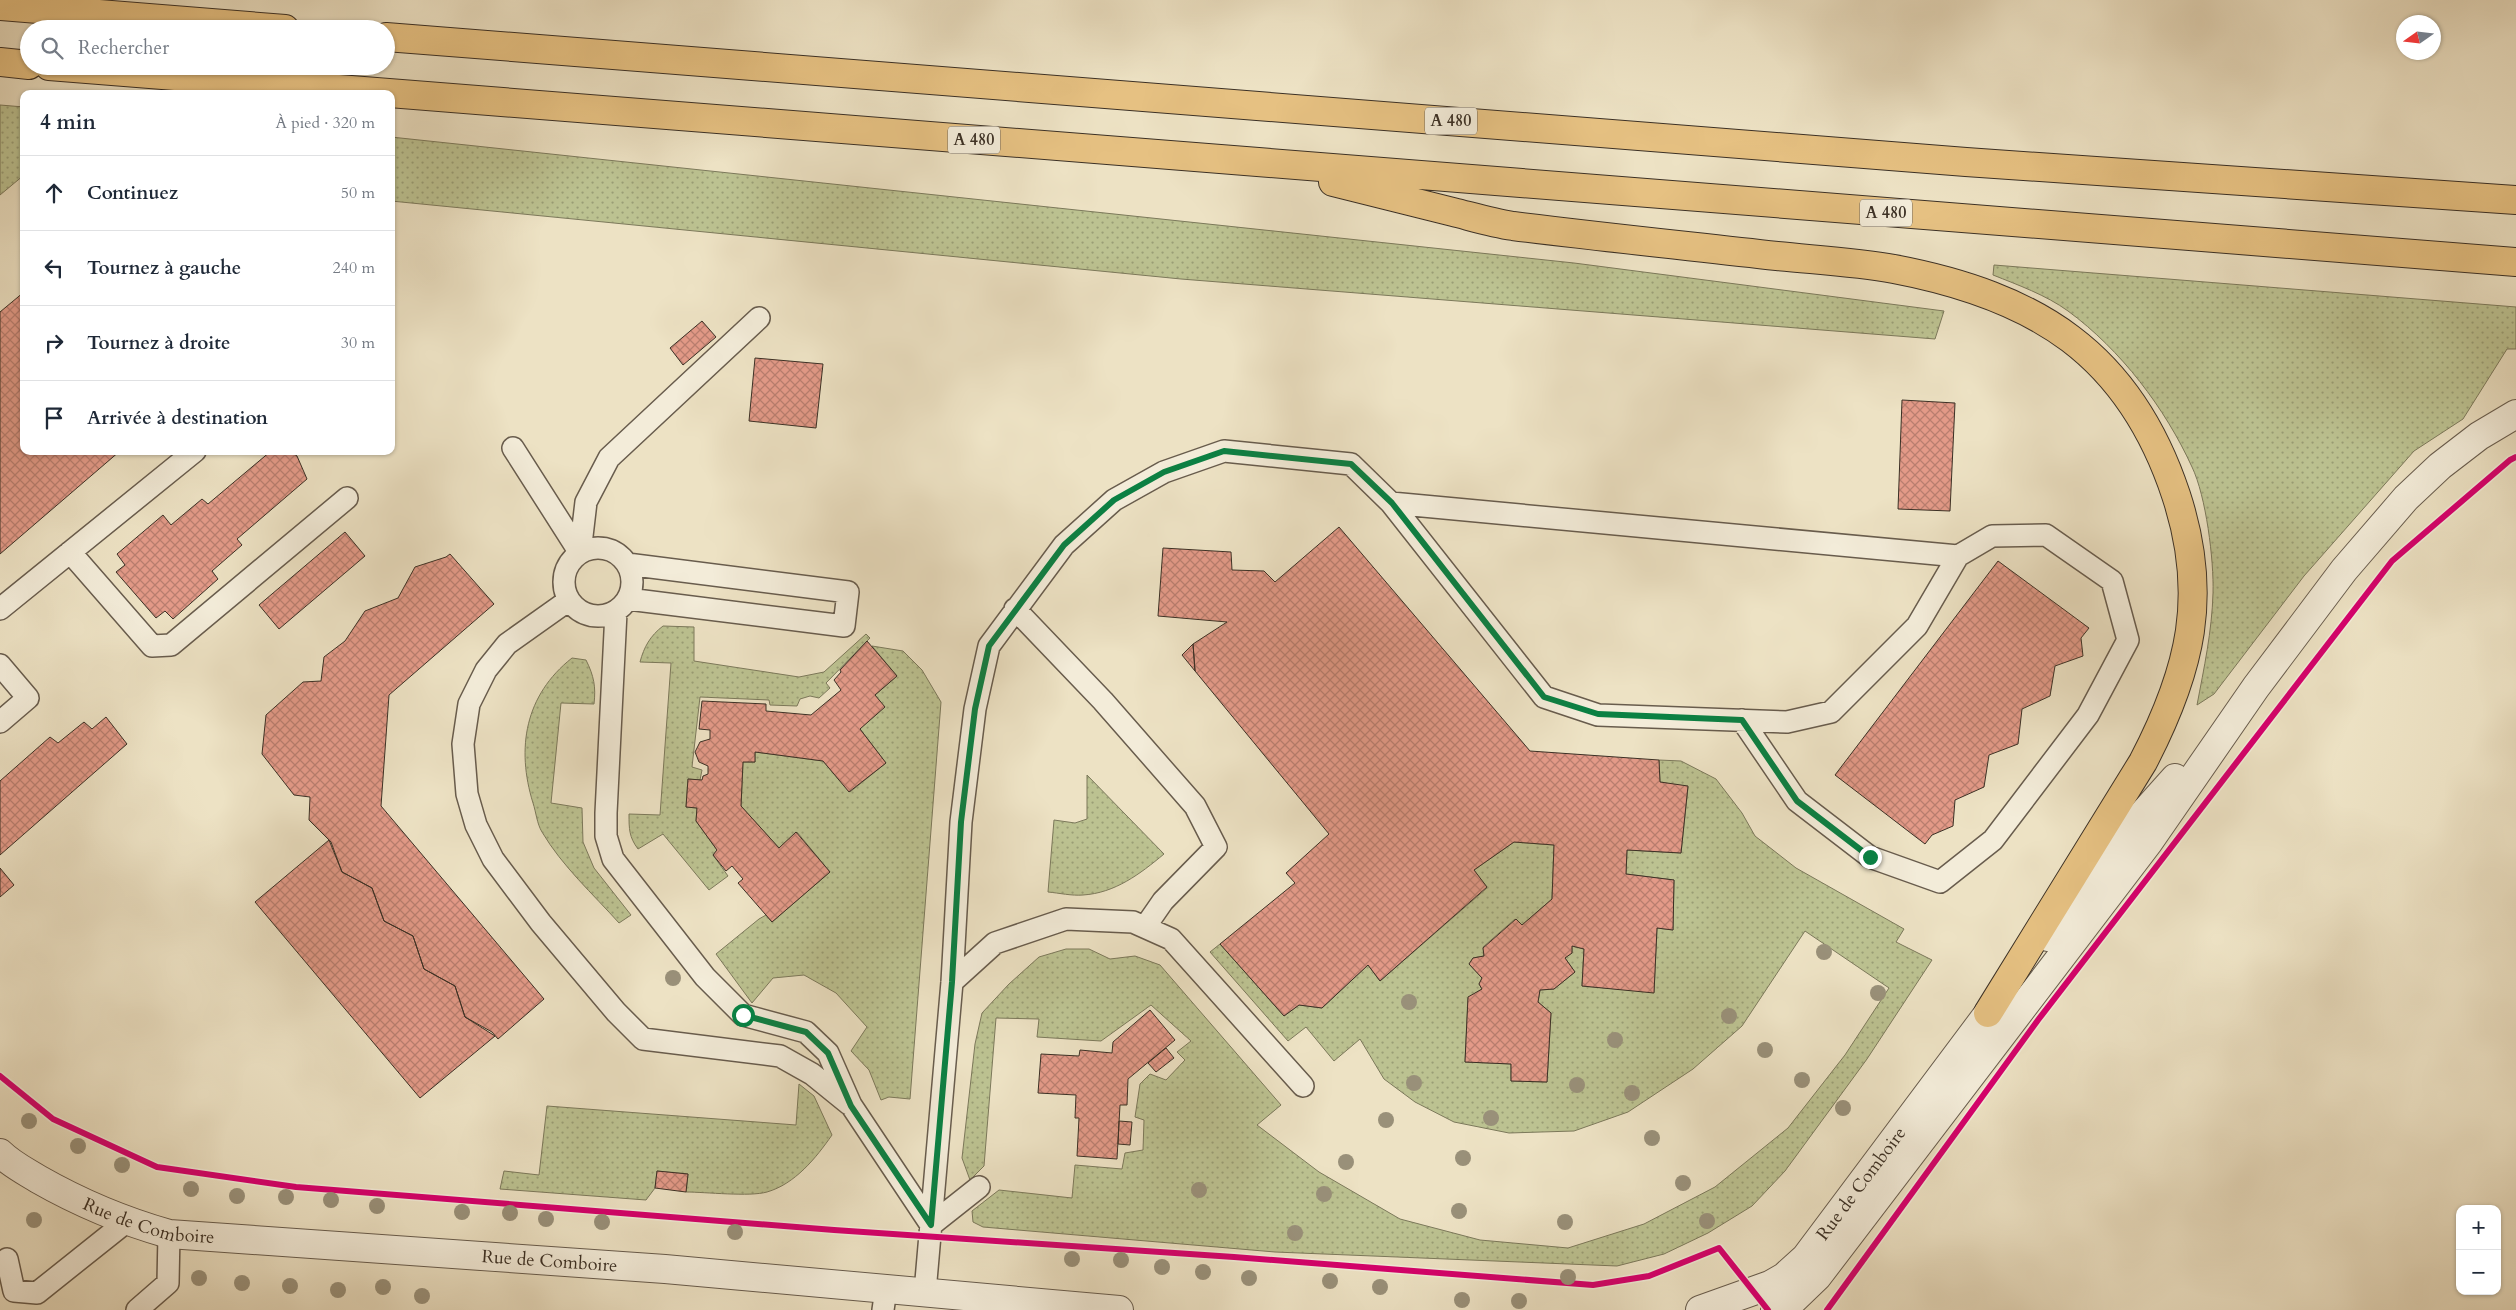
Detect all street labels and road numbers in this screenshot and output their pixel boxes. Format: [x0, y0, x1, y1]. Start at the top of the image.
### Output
road number: A 480 [1425, 108, 1477, 134]
road number: A 480 [948, 126, 1000, 154]
road number: A 480 [1860, 200, 1912, 227]
street label: Rue de Comboire [1810, 1122, 1912, 1245]
street label: Rue de Comboire [79, 1191, 215, 1250]
street label: Rue de Comboire [481, 1244, 618, 1278]

